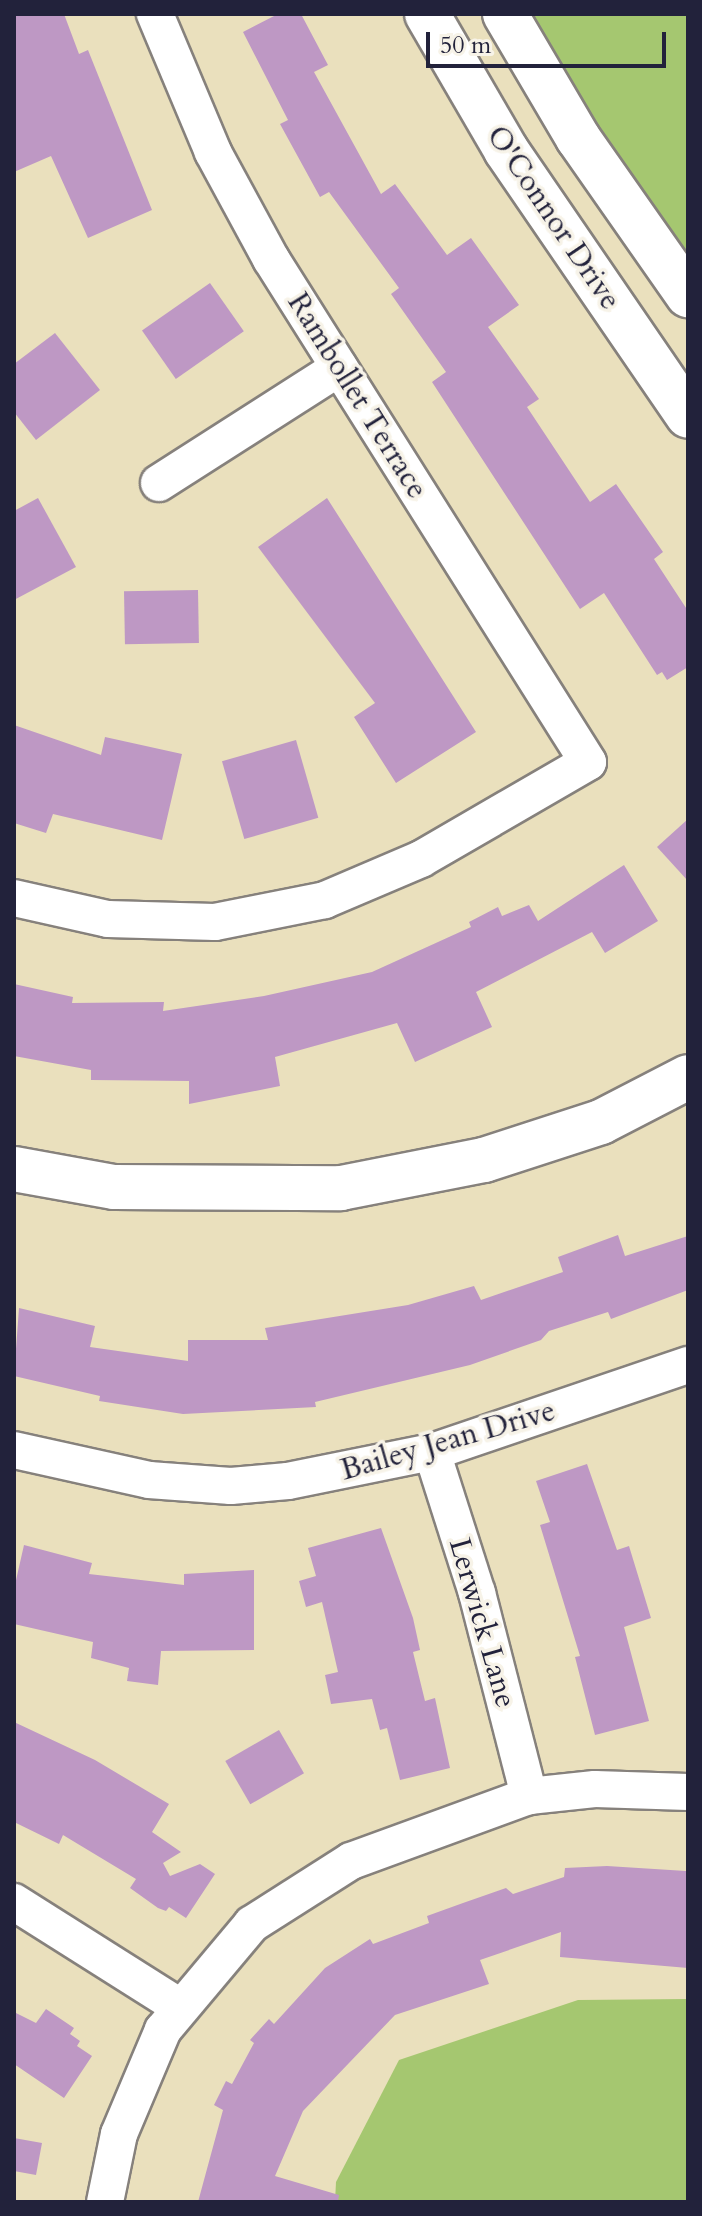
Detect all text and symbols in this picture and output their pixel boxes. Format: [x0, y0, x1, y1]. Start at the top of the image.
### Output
scale bar [430, 16, 670, 66]
text: 50 m [440, 29, 491, 62]
street label: O'Connor Drive [478, 119, 628, 317]
street label: Rambollet Terrace [279, 287, 435, 505]
street label: Bailey Jean Drive [337, 1393, 559, 1489]
street label: Lerwick Lane [441, 1534, 523, 1712]

